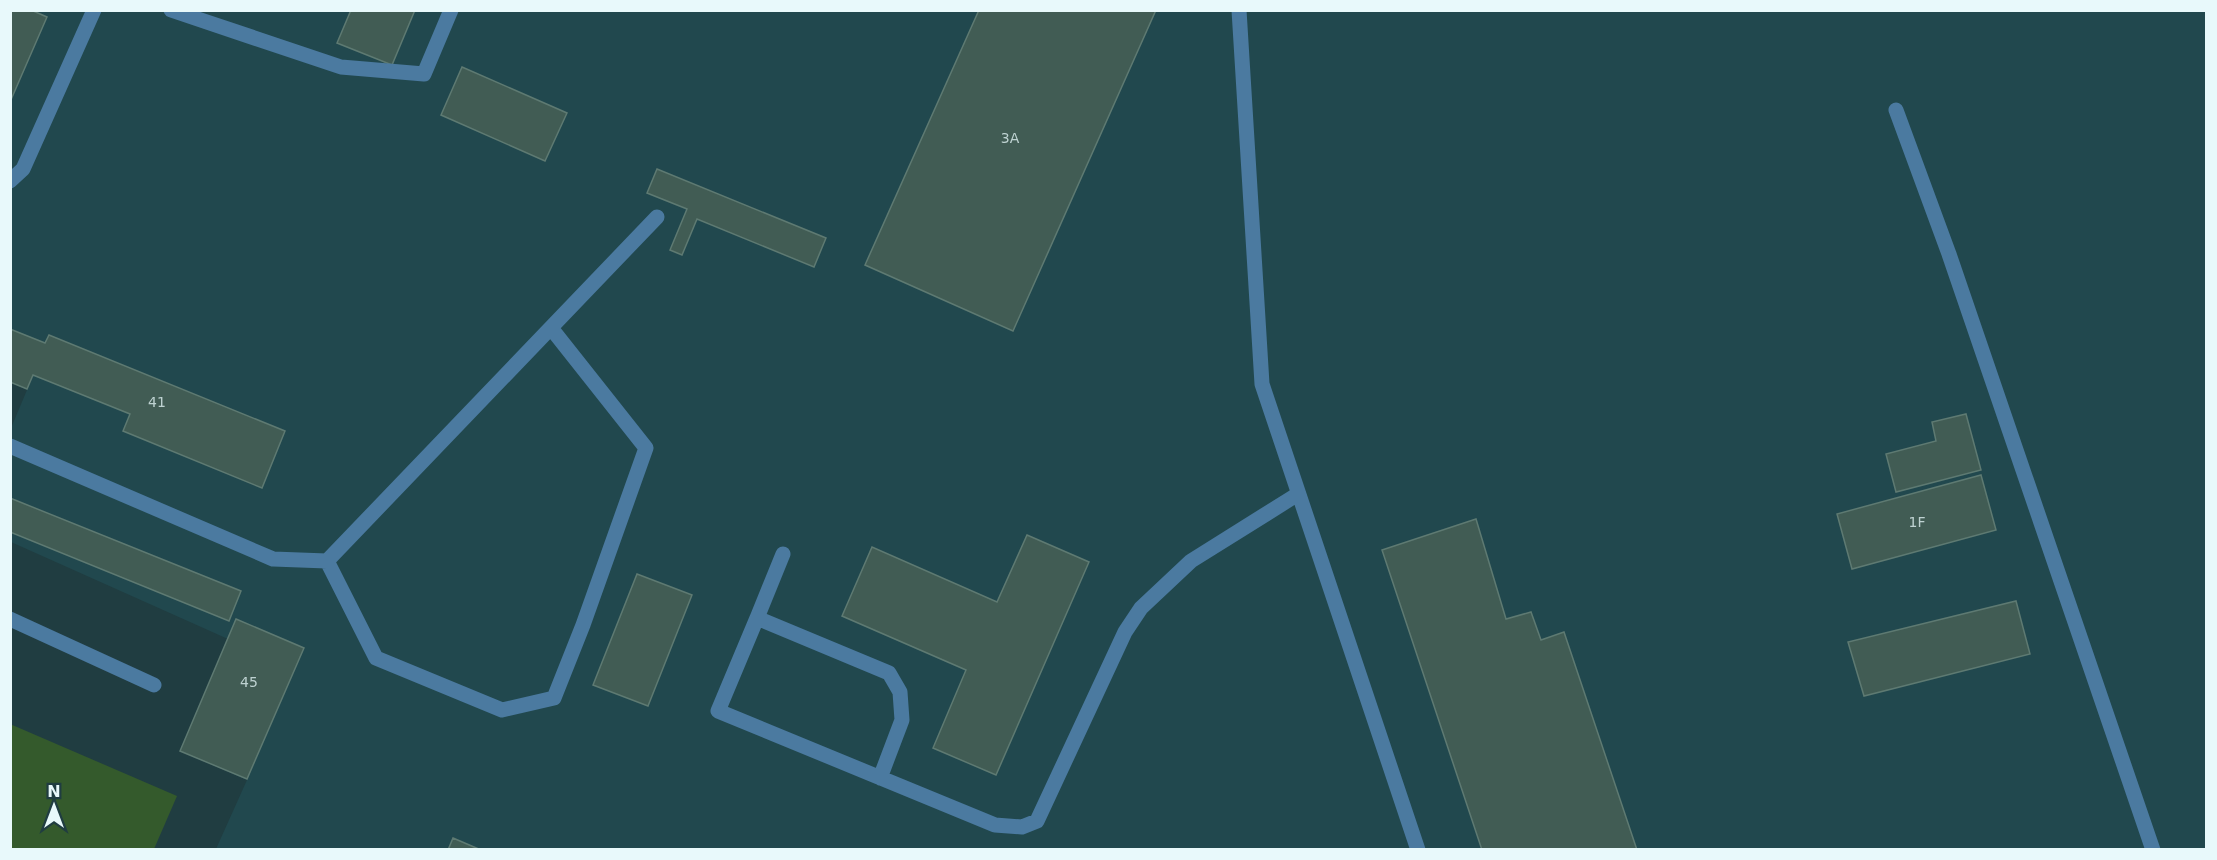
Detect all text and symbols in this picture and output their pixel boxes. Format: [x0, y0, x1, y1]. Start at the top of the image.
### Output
house number: 3A [1001, 130, 1020, 146]
house number: 41 [148, 394, 166, 410]
house number: 1F [1909, 514, 1925, 530]
house number: 45 [240, 674, 258, 690]
north arrow [24, 776, 84, 836]
text: N [47, 782, 61, 801]

